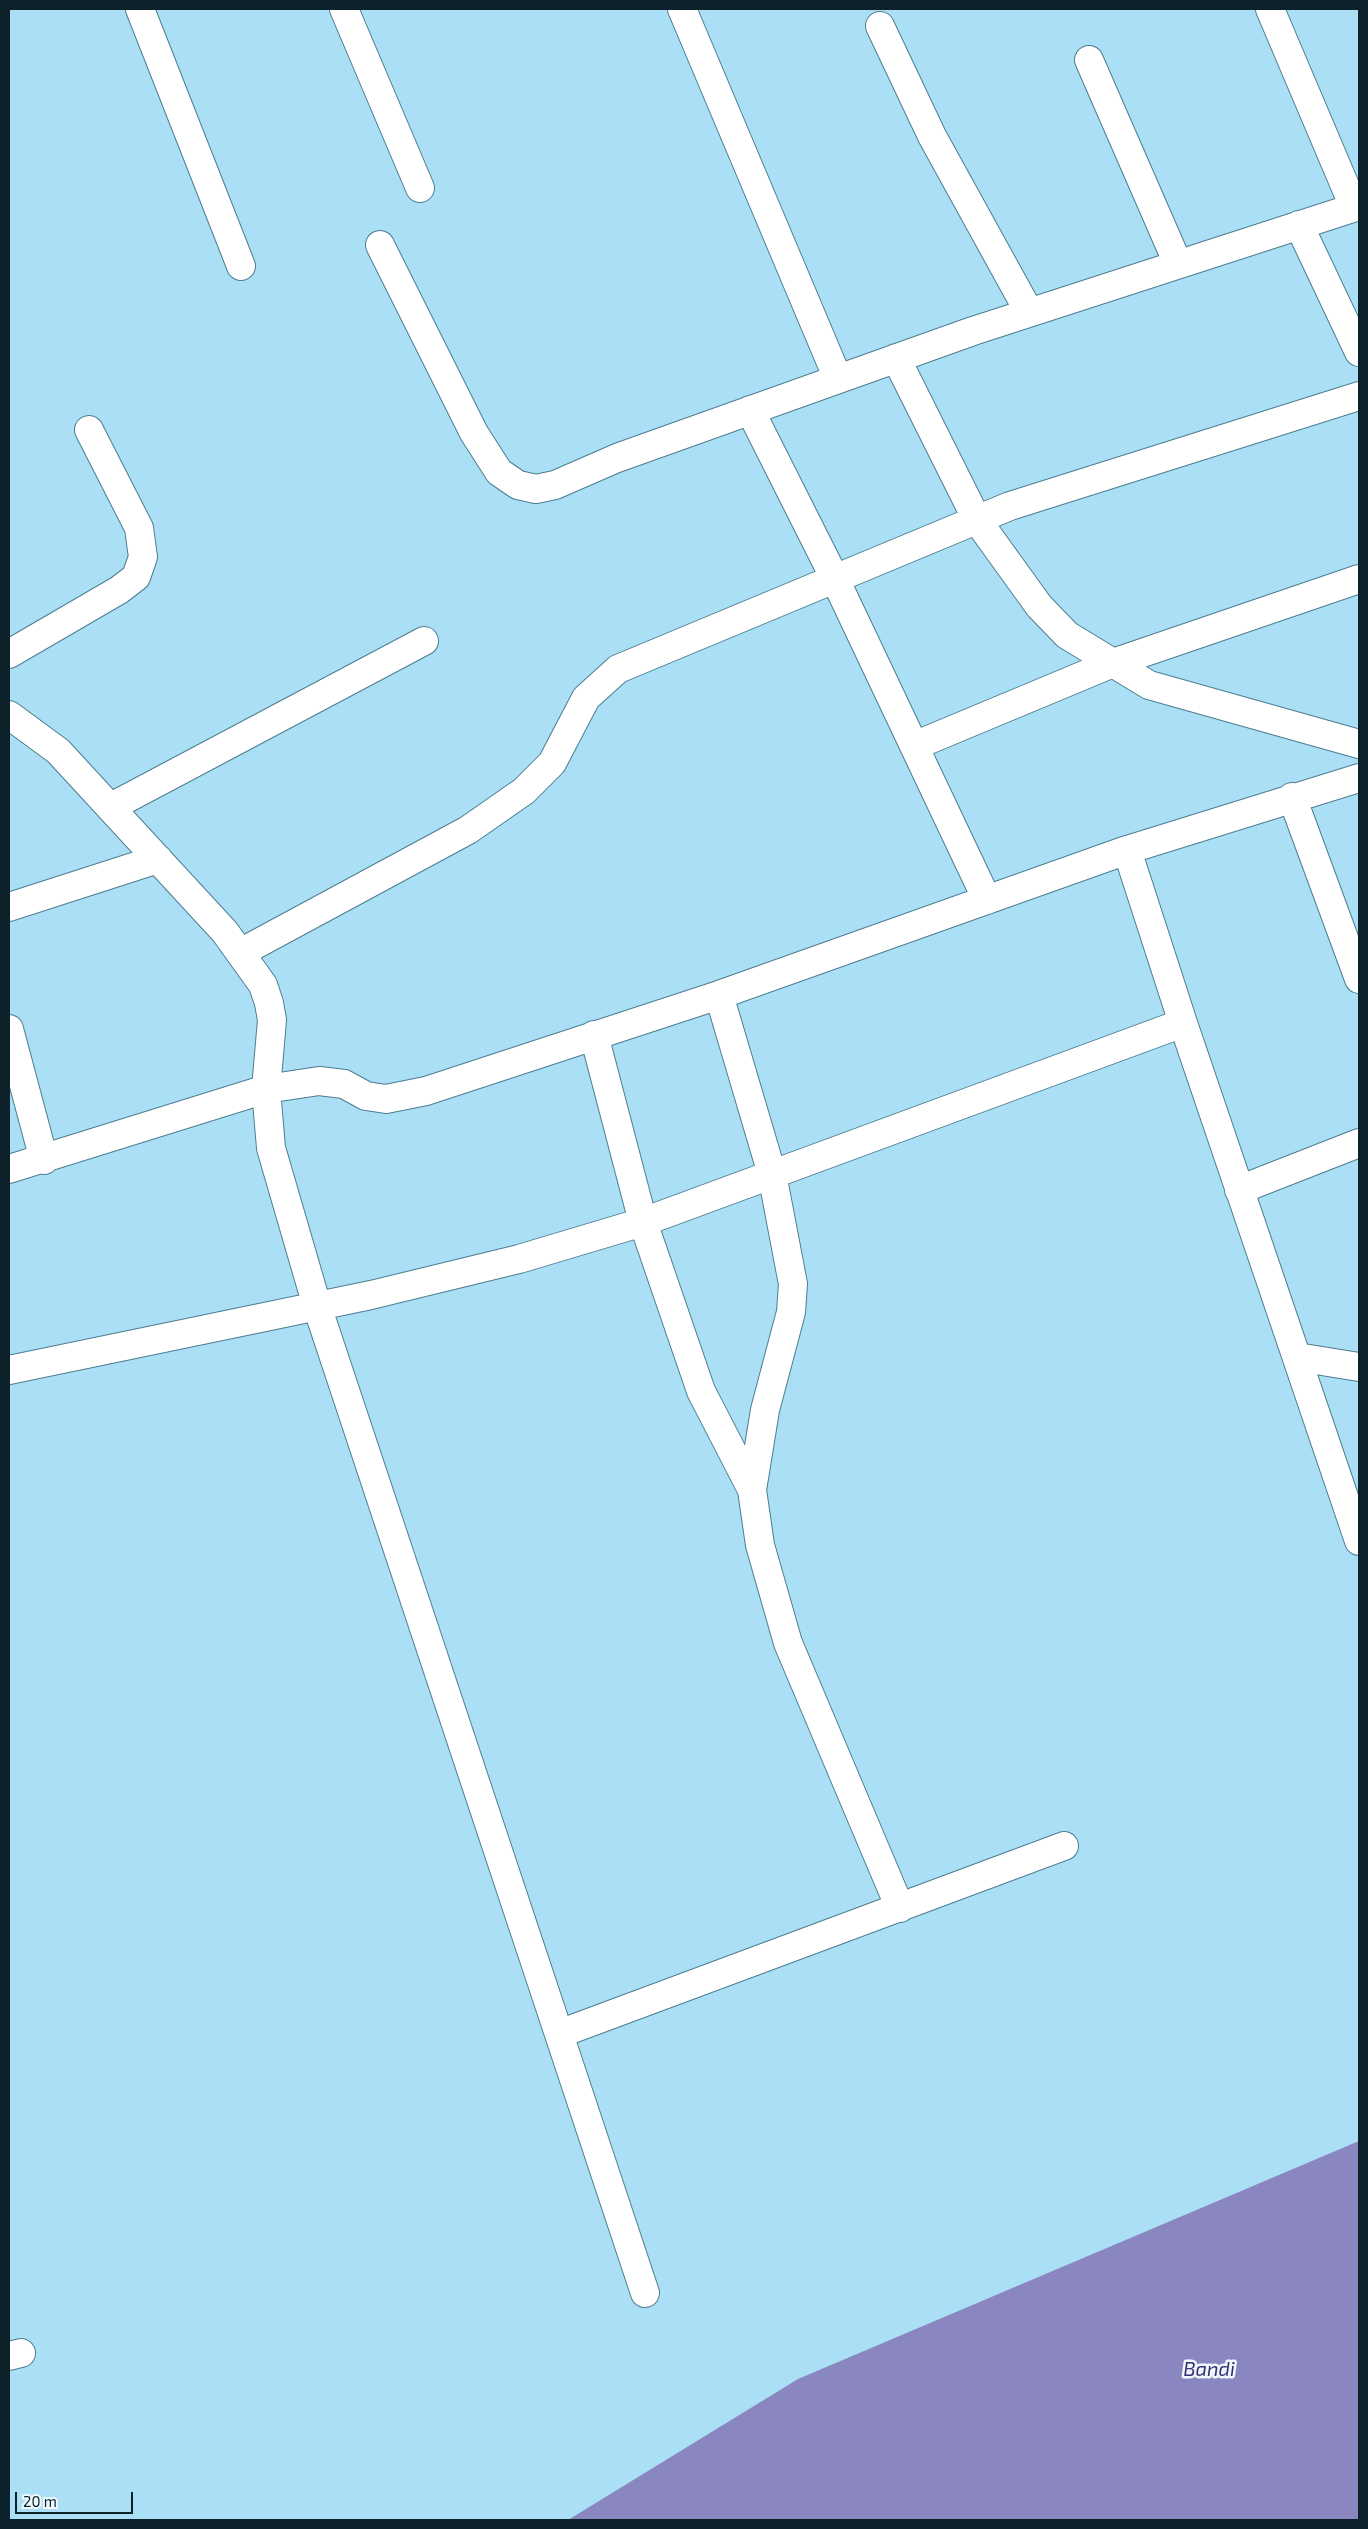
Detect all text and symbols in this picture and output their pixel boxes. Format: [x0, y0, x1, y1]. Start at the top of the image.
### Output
water label: Bandi [1183, 2357, 1235, 2381]
scale bar [18, 2482, 135, 2514]
text: 20 m [23, 2492, 57, 2510]

